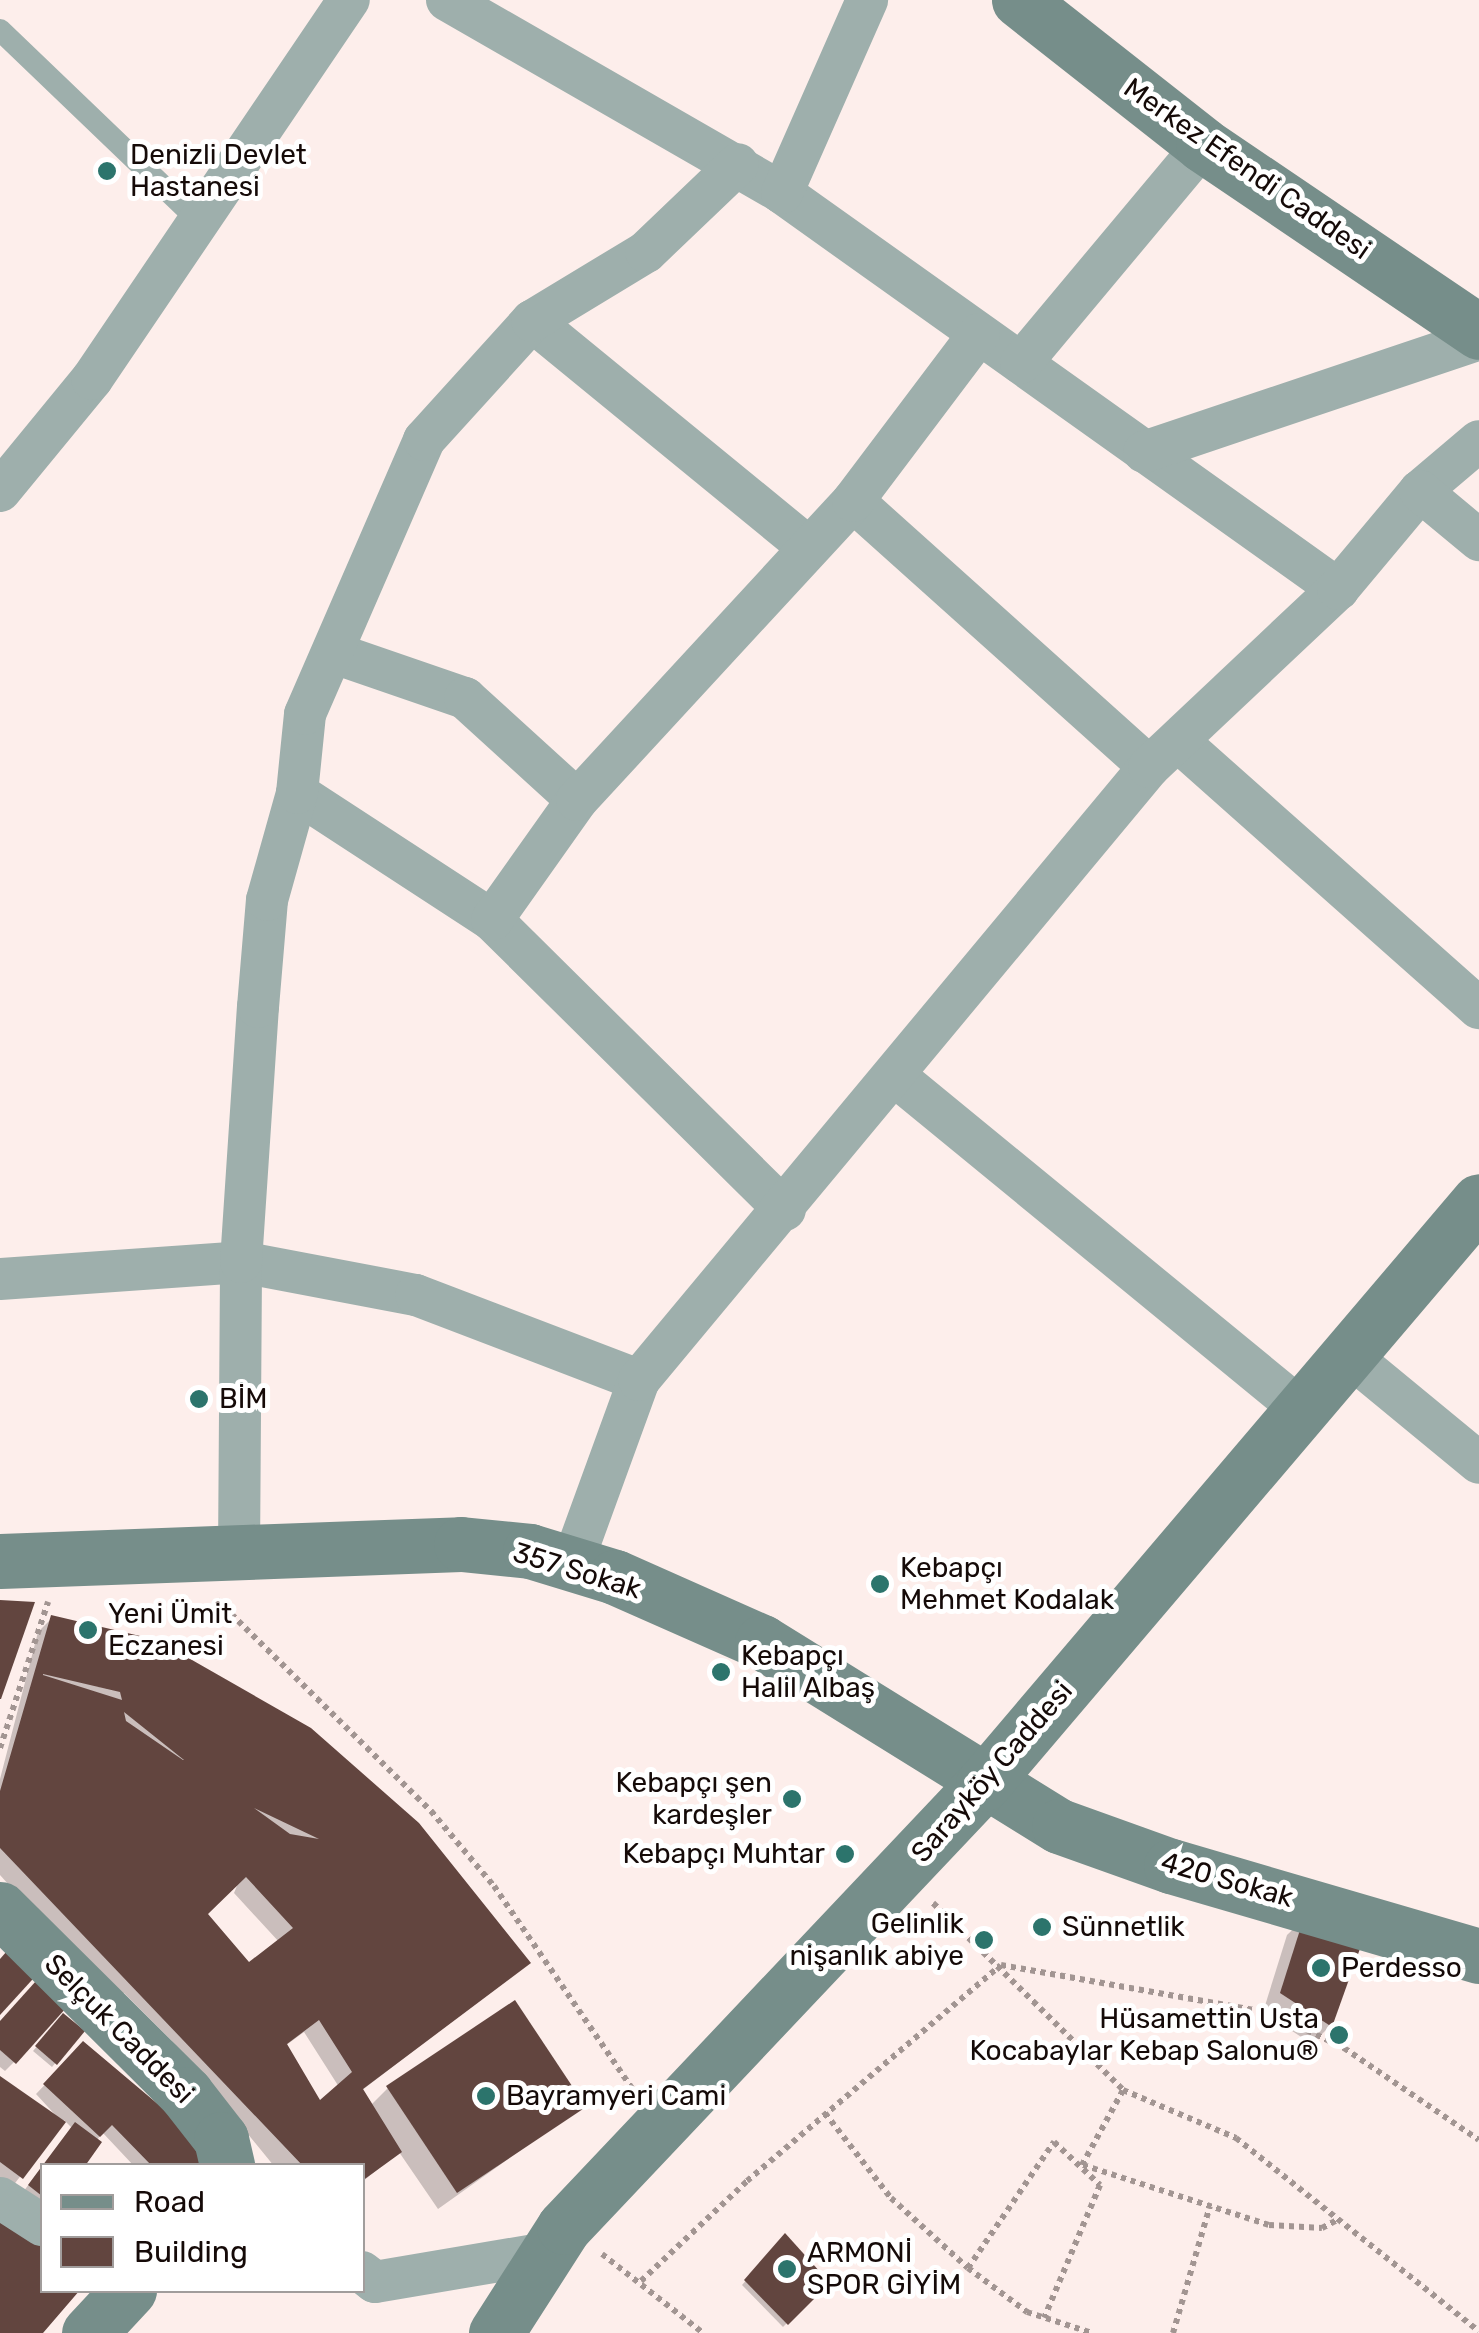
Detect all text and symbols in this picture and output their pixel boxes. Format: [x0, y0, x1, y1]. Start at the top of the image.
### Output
street label: Merkez Efendi Caddesi [1117, 71, 1377, 267]
place label: Denizli Devlet Hastanesi [130, 138, 307, 204]
marker: Denizli Devlet Hastanesi [94, 158, 120, 184]
place label: BİM [219, 1382, 268, 1416]
marker: BİM [188, 1388, 210, 1410]
street label: 357 Sokak [509, 1536, 645, 1606]
place label: Kebapçı Mehmet Kodalak [900, 1551, 1114, 1617]
marker: Kebapçı Mehmet Kodalak [869, 1573, 891, 1595]
place label: Yeni Ümit Eczanesi [108, 1597, 232, 1663]
marker: Yeni Ümit Eczanesi [77, 1619, 99, 1641]
place label: Kebapçı Halil Albaş [741, 1639, 876, 1705]
marker: Kebapçı Halil Albaş [710, 1661, 732, 1683]
street label: Sarayköy Caddesi [904, 1674, 1080, 1870]
place label: Kebapçı şen kardeşler [615, 1766, 772, 1832]
marker: Kebapçı şen kardeşler [781, 1788, 803, 1810]
place label: Kebapçı Muhtar [622, 1837, 825, 1871]
marker: Kebapçı Muhtar [834, 1843, 856, 1865]
street label: 420 Sokak [1157, 1845, 1297, 1915]
place label: Gelinlik nişanlık abiye [789, 1907, 964, 1973]
place label: Sünnetlik [1062, 1910, 1185, 1944]
marker: Sünnetlik [1031, 1916, 1053, 1938]
marker: Gelinlik nişanlık abiye [973, 1929, 995, 1951]
street label: Selçuk Caddesi [37, 1947, 201, 2111]
place label: Perdesso [1341, 1951, 1462, 1985]
marker: Perdesso [1310, 1957, 1332, 1979]
place label: Hüsamettin Usta Kocabaylar Kebap Salonu® [969, 2002, 1319, 2068]
marker: Hüsamettin Usta Kocabaylar Kebap Salonu® [1328, 2024, 1350, 2046]
place label: Bayramyeri Cami [506, 2079, 726, 2113]
marker: Bayramyeri Cami [475, 2085, 497, 2107]
legend [40, 2163, 365, 2293]
text: Road [134, 2184, 205, 2220]
text: Building [134, 2234, 248, 2270]
place label: ARMONİ SPOR GİYİM [807, 2236, 961, 2302]
marker: ARMONİ SPOR GİYİM [776, 2258, 798, 2280]

